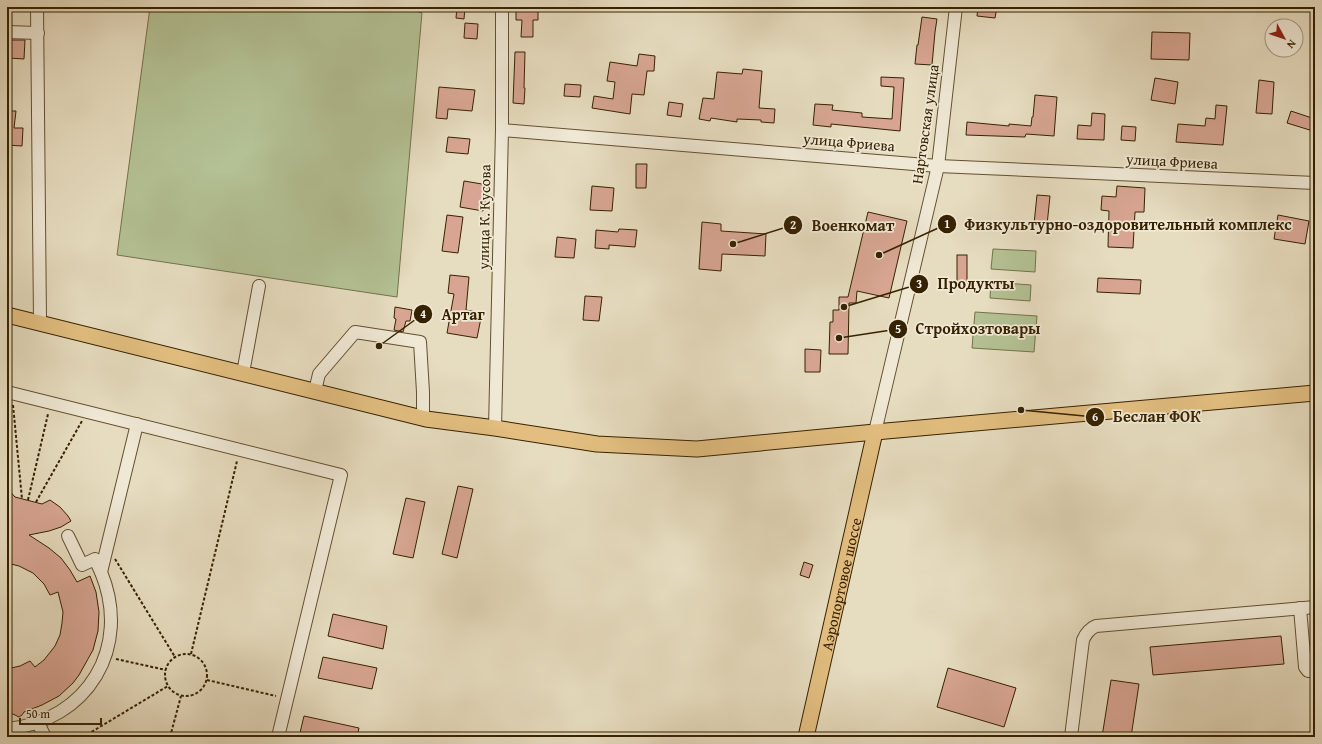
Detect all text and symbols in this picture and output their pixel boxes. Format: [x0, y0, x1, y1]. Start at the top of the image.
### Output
north arrow [1264, 18, 1304, 58]
text: N [1283, 36, 1300, 53]
street label: Нартовская улица [906, 62, 944, 185]
street label: улица Фриева [801, 127, 897, 157]
street label: улица Фриева [1124, 148, 1219, 174]
street label: улица К. Кусова [473, 163, 495, 271]
callout: Физкультурно-оздоровительный комплекс [937, 210, 1300, 238]
callout: Военкомат [783, 211, 902, 239]
text: Физкультурно-оздоровительный комплекс [964, 212, 1292, 236]
text: Военкомат [812, 213, 895, 237]
text: 1 [944, 215, 950, 232]
text: 2 [790, 216, 796, 233]
callout: Продукты [909, 270, 1022, 298]
text: Продукты [938, 271, 1015, 295]
text: 3 [916, 275, 922, 292]
callout: Артаг [413, 300, 492, 328]
text: Артаг [441, 302, 485, 326]
text: 4 [420, 305, 426, 322]
callout: Стройхозтовары [888, 315, 1049, 343]
text: Стройхозтовары [916, 316, 1041, 340]
text: 5 [895, 320, 901, 337]
callout: Беслан ФОК [1085, 403, 1209, 431]
text: Беслан ФОК [1113, 404, 1201, 428]
text: 6 [1092, 408, 1098, 425]
street label: Аэропортовое шоссе [815, 515, 866, 652]
scale bar [20, 700, 101, 726]
text: 50 m [26, 705, 50, 722]

